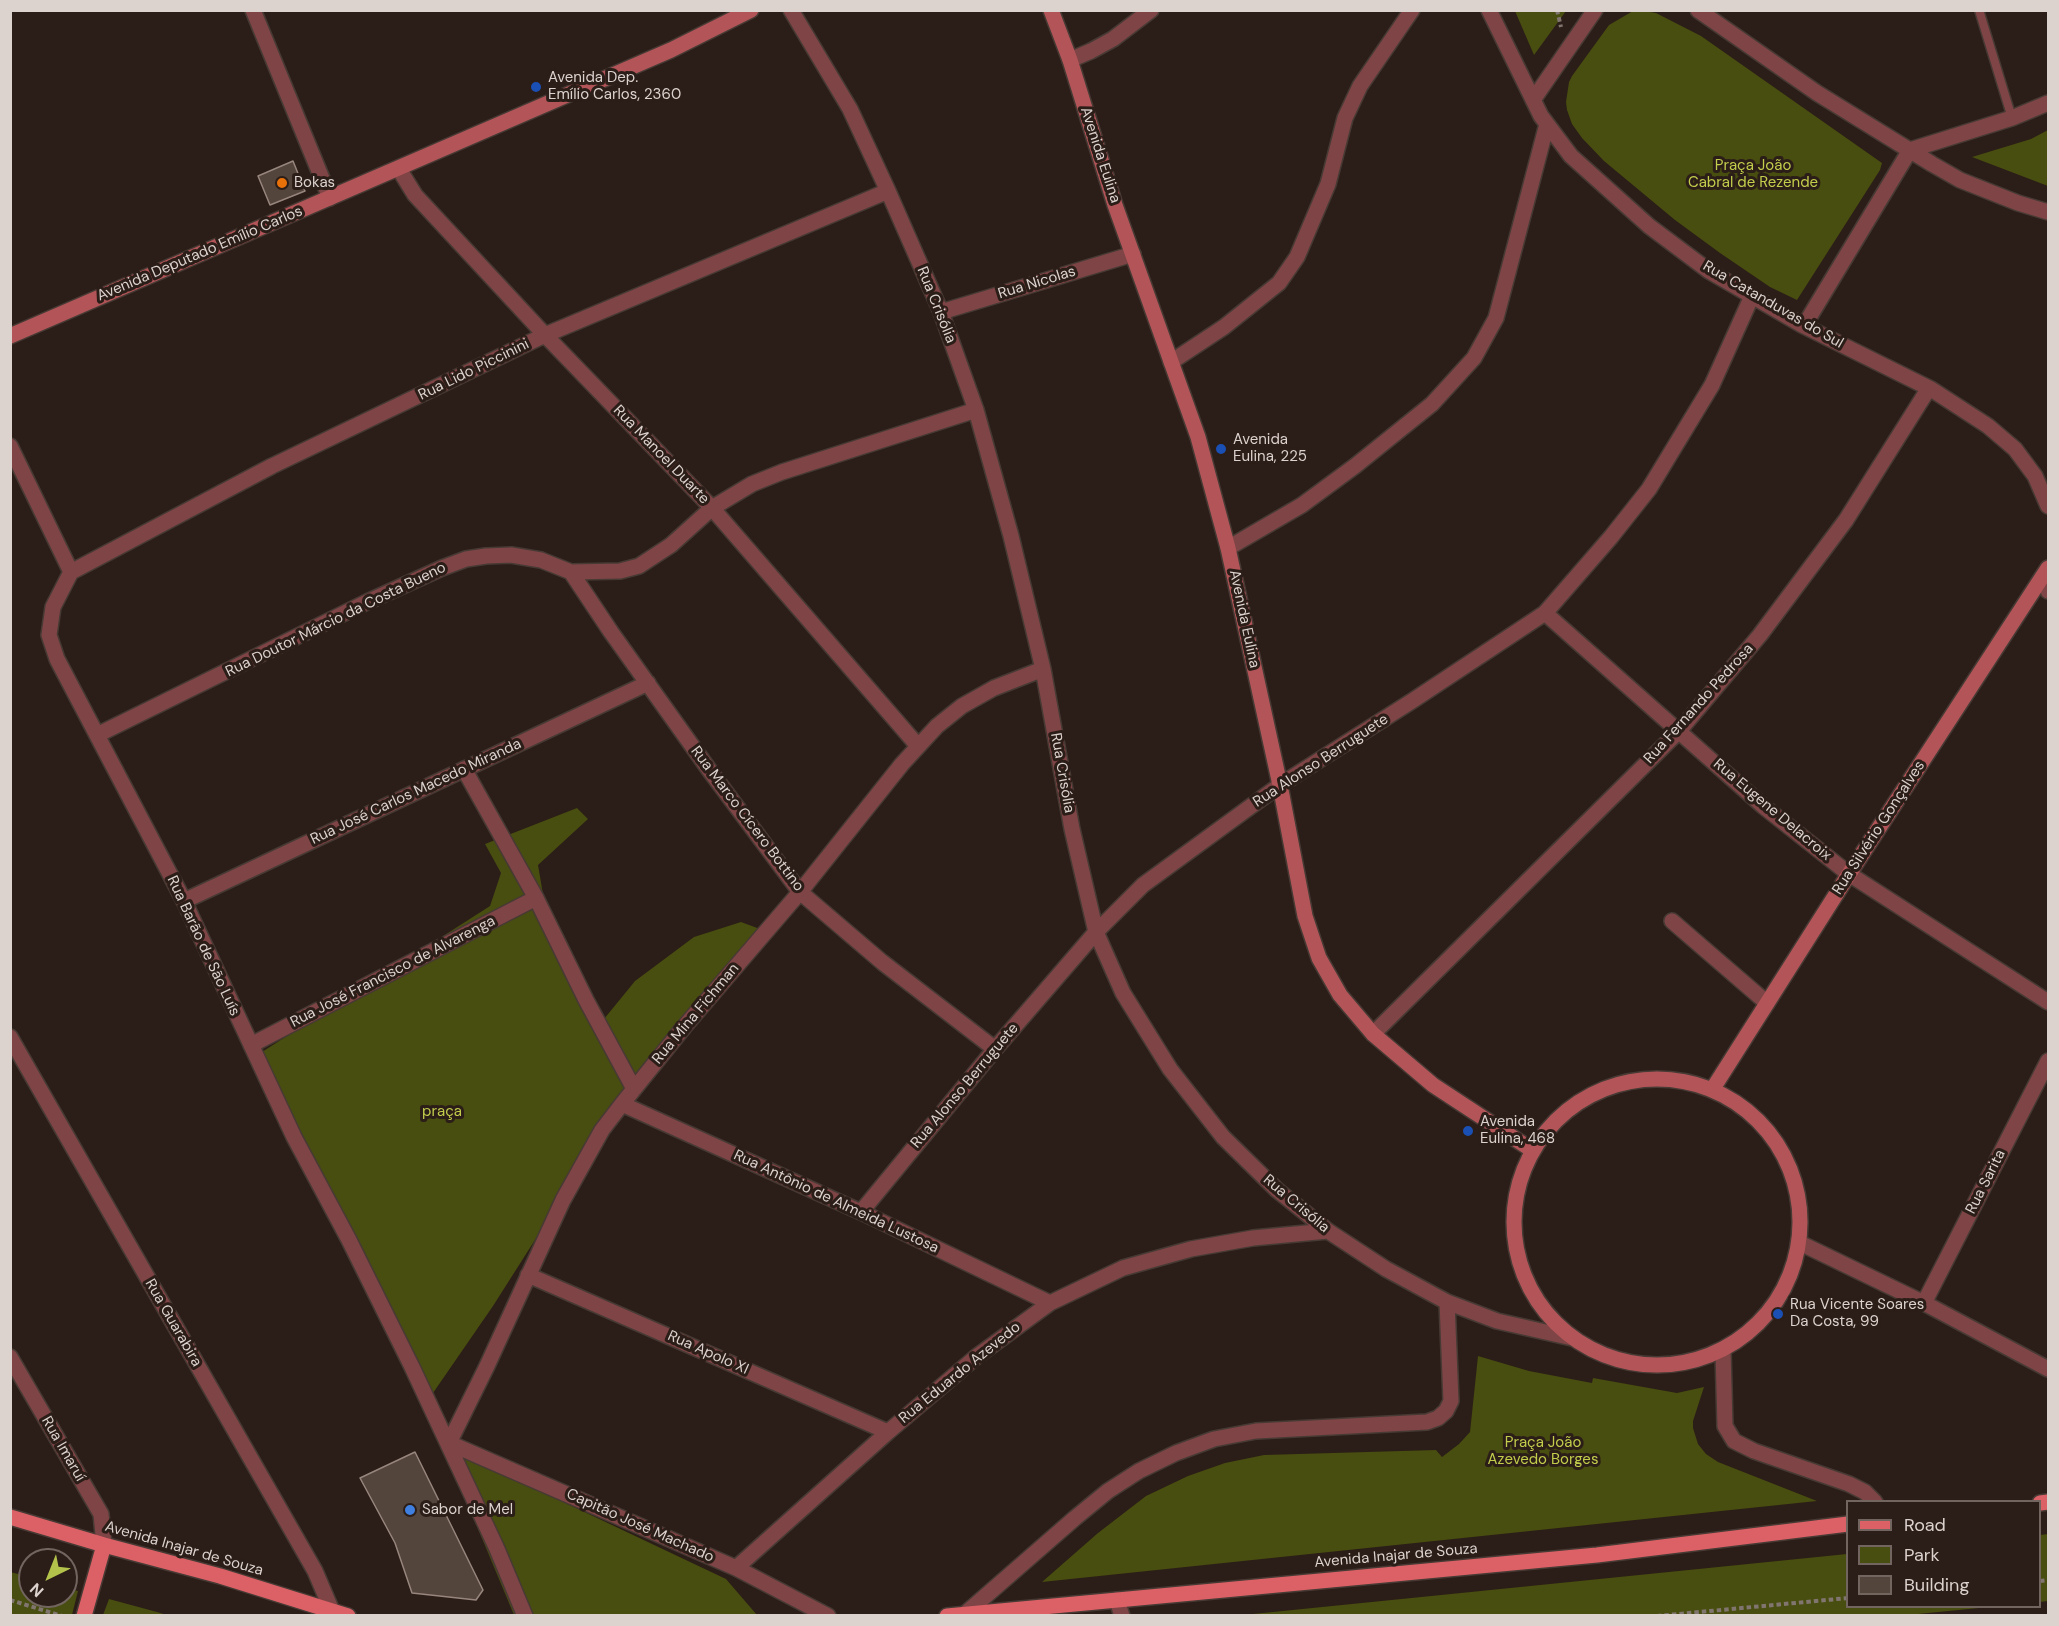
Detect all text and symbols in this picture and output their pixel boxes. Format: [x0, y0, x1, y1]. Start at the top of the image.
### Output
place label: Avenida Dep. Emílio Carlos, 2360 [548, 69, 681, 104]
marker: Avenida Dep. Emílio Carlos, 2360 [529, 80, 543, 94]
street label: Avenida Eulina [1076, 105, 1124, 205]
park label: Praça João Cabral de Rezende [1688, 157, 1818, 192]
place label: Bokas [294, 174, 335, 192]
marker: Bokas [275, 176, 289, 190]
street label: Avenida Deputado Emílio Carlos [95, 202, 305, 306]
street label: Rua Catanduvas do Sul [1700, 257, 1846, 353]
street label: Rua Nicolas [996, 263, 1078, 303]
street label: Rua Crisólia [912, 264, 960, 346]
street label: Rua Lido Piccinini [416, 335, 532, 405]
street label: Rua Manoel Duarte [609, 402, 713, 508]
place label: Avenida Eulina, 225 [1233, 431, 1307, 466]
marker: Avenida Eulina, 225 [1214, 442, 1228, 456]
street label: Rua Doutor Márcio da Costa Bueno [223, 559, 449, 681]
street label: Avenida Eulina [1225, 568, 1263, 670]
street label: Rua Fernando Pedrosa [1640, 640, 1758, 768]
street label: Rua Alonso Berruguete [1250, 711, 1392, 811]
street label: Rua Crisólia [1046, 732, 1078, 814]
street label: Rua José Carlos Macedo Miranda [308, 735, 524, 849]
street label: Rua Marco Cícero Bottino [687, 743, 807, 895]
street label: Rua Eugene Delacroix [1709, 755, 1835, 865]
street label: Rua Silvério Gonçalves [1829, 758, 1929, 898]
street label: Rua Barão de São Luís [163, 873, 243, 1019]
street label: Rua José Francisco de Alvarenga [288, 912, 498, 1032]
street label: Rua Mina Fichman [649, 960, 743, 1068]
street label: Rua Alonso Berruguete [907, 1020, 1023, 1152]
park label: praça [422, 1103, 462, 1121]
place label: Avenida Eulina, 468 [1480, 1113, 1555, 1148]
marker: Avenida Eulina, 468 [1461, 1124, 1475, 1138]
street label: Rua Antônio de Almeida Lustosa [731, 1146, 941, 1258]
street label: Rua Sarita [1962, 1147, 2010, 1217]
street label: Rua Crisólia [1259, 1171, 1333, 1237]
street label: Rua Guarabira [141, 1276, 205, 1370]
place label: Rua Vicente Soares Da Costa, 99 [1790, 1296, 1924, 1331]
marker: Rua Vicente Soares Da Costa, 99 [1771, 1307, 1785, 1321]
street label: Rua Eduardo Azevedo [896, 1318, 1024, 1428]
street label: Rua Apolo XI [665, 1327, 751, 1379]
street label: Rua Imaruí [37, 1413, 89, 1485]
park label: Praça João Azevedo Borges [1488, 1434, 1598, 1469]
street label: Capitão José Machado [563, 1485, 717, 1567]
legend [1846, 1500, 2041, 1608]
place label: Sabor de Mel [422, 1501, 513, 1519]
marker: Sabor de Mel [403, 1503, 417, 1517]
text: Road [1904, 1513, 1946, 1537]
street label: Avenida Inajar de Souza [103, 1518, 265, 1580]
street label: Avenida Inajar de Souza [1314, 1540, 1478, 1572]
text: Park [1904, 1543, 1940, 1567]
north arrow [18, 1548, 78, 1608]
text: Building [1904, 1573, 1969, 1597]
text: N [25, 1578, 48, 1602]

